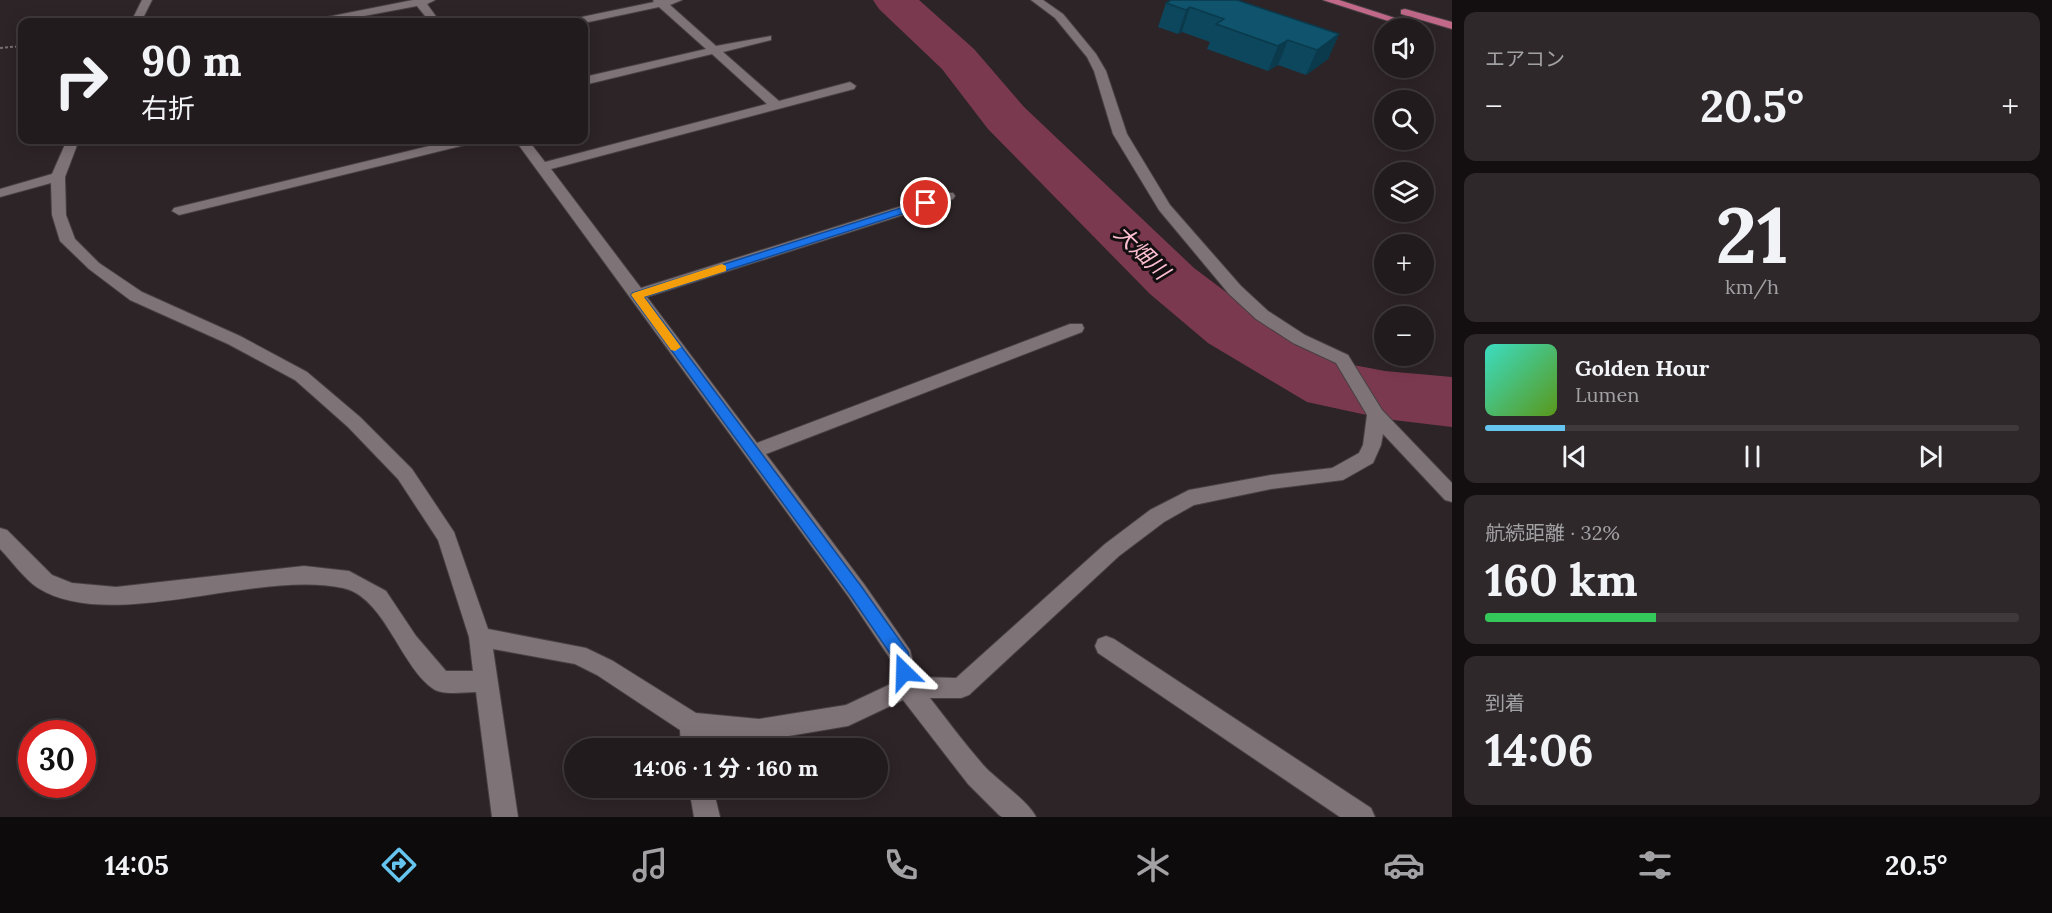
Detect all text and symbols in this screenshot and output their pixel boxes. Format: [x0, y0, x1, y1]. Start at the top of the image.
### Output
map controls [1374, 18, 1434, 366]
button: sound [1374, 18, 1434, 78]
text: 90 m [141, 34, 242, 88]
icon: right [42, 42, 120, 120]
text: エアコン [1485, 46, 1565, 71]
text: 20.5° [1700, 77, 1804, 134]
text: − [1485, 85, 1503, 127]
text: + [2001, 85, 2019, 127]
button: search [1374, 90, 1434, 150]
text: 右折 [141, 91, 195, 125]
button: layers [1374, 162, 1434, 222]
pin [900, 177, 951, 228]
text: 21 [1715, 185, 1789, 284]
icon: arrive [909, 186, 942, 219]
water label: 大畑川 [1109, 219, 1177, 286]
button: + [1374, 234, 1434, 294]
text: km/h [1725, 274, 1779, 299]
button: − [1374, 306, 1434, 366]
text: Golden Hour [1575, 354, 1709, 382]
text: Lumen [1575, 382, 1639, 407]
icon: previous [1558, 440, 1591, 473]
icon: pause [1736, 440, 1769, 473]
icon: next [1914, 440, 1947, 473]
text: 航続距離 · 32% [1485, 520, 1620, 545]
text: 160 km [1485, 551, 1638, 608]
position arrow [872, 640, 936, 704]
text: 到着 [1485, 690, 1525, 715]
speed limit sign: 30 [18, 720, 96, 798]
text: 14:06 [1485, 721, 1594, 778]
text: 14:06 · 1 分 · 160 m [634, 754, 818, 782]
icon: directions [378, 844, 420, 886]
icon: music [629, 844, 671, 886]
icon: phone [880, 844, 922, 886]
icon: climate [1132, 844, 1174, 886]
icon: car [1383, 844, 1425, 886]
icon: filters [1634, 844, 1676, 886]
text: 14:05 [105, 848, 169, 882]
text: 20.5° [1885, 848, 1947, 882]

